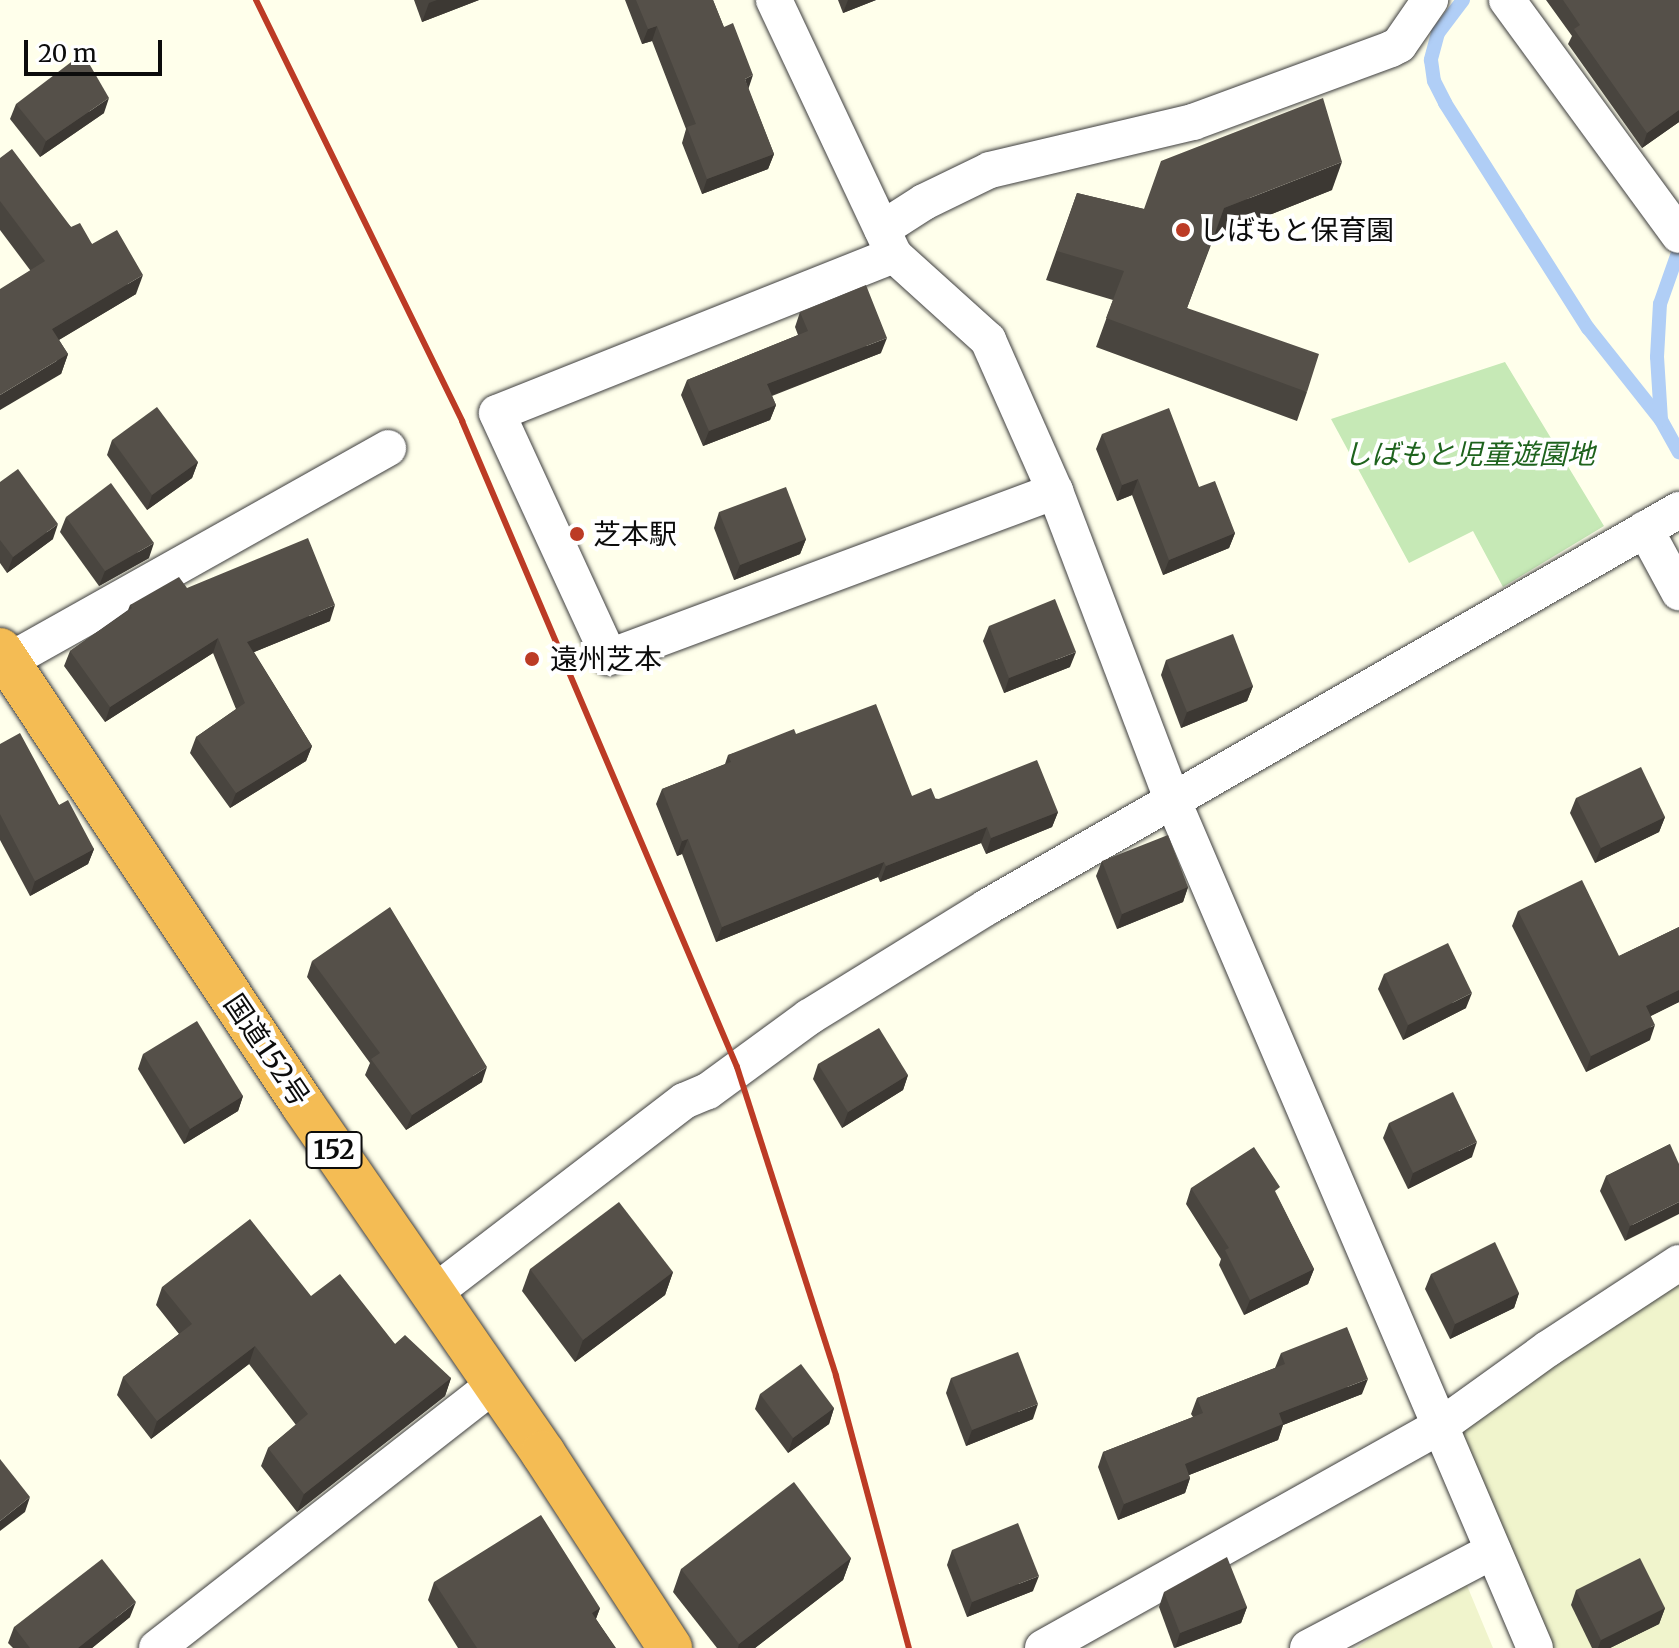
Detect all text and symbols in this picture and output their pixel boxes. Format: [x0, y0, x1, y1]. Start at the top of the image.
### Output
scale bar [28, 24, 166, 74]
text: 20 m [38, 38, 97, 69]
place label: しばもと保育園 [1199, 213, 1395, 247]
marker: しばもと保育園 [1174, 221, 1192, 239]
park label: しばもと児童遊園地 [1343, 437, 1595, 471]
place label: 芝本駅 [593, 517, 677, 551]
marker: 芝本駅 [568, 525, 586, 543]
place label: 遠州芝本 [550, 642, 662, 676]
marker: 遠州芝本 [521, 648, 543, 670]
street label: 国道152号 [217, 988, 317, 1112]
road number: 152 [304, 1128, 364, 1172]

